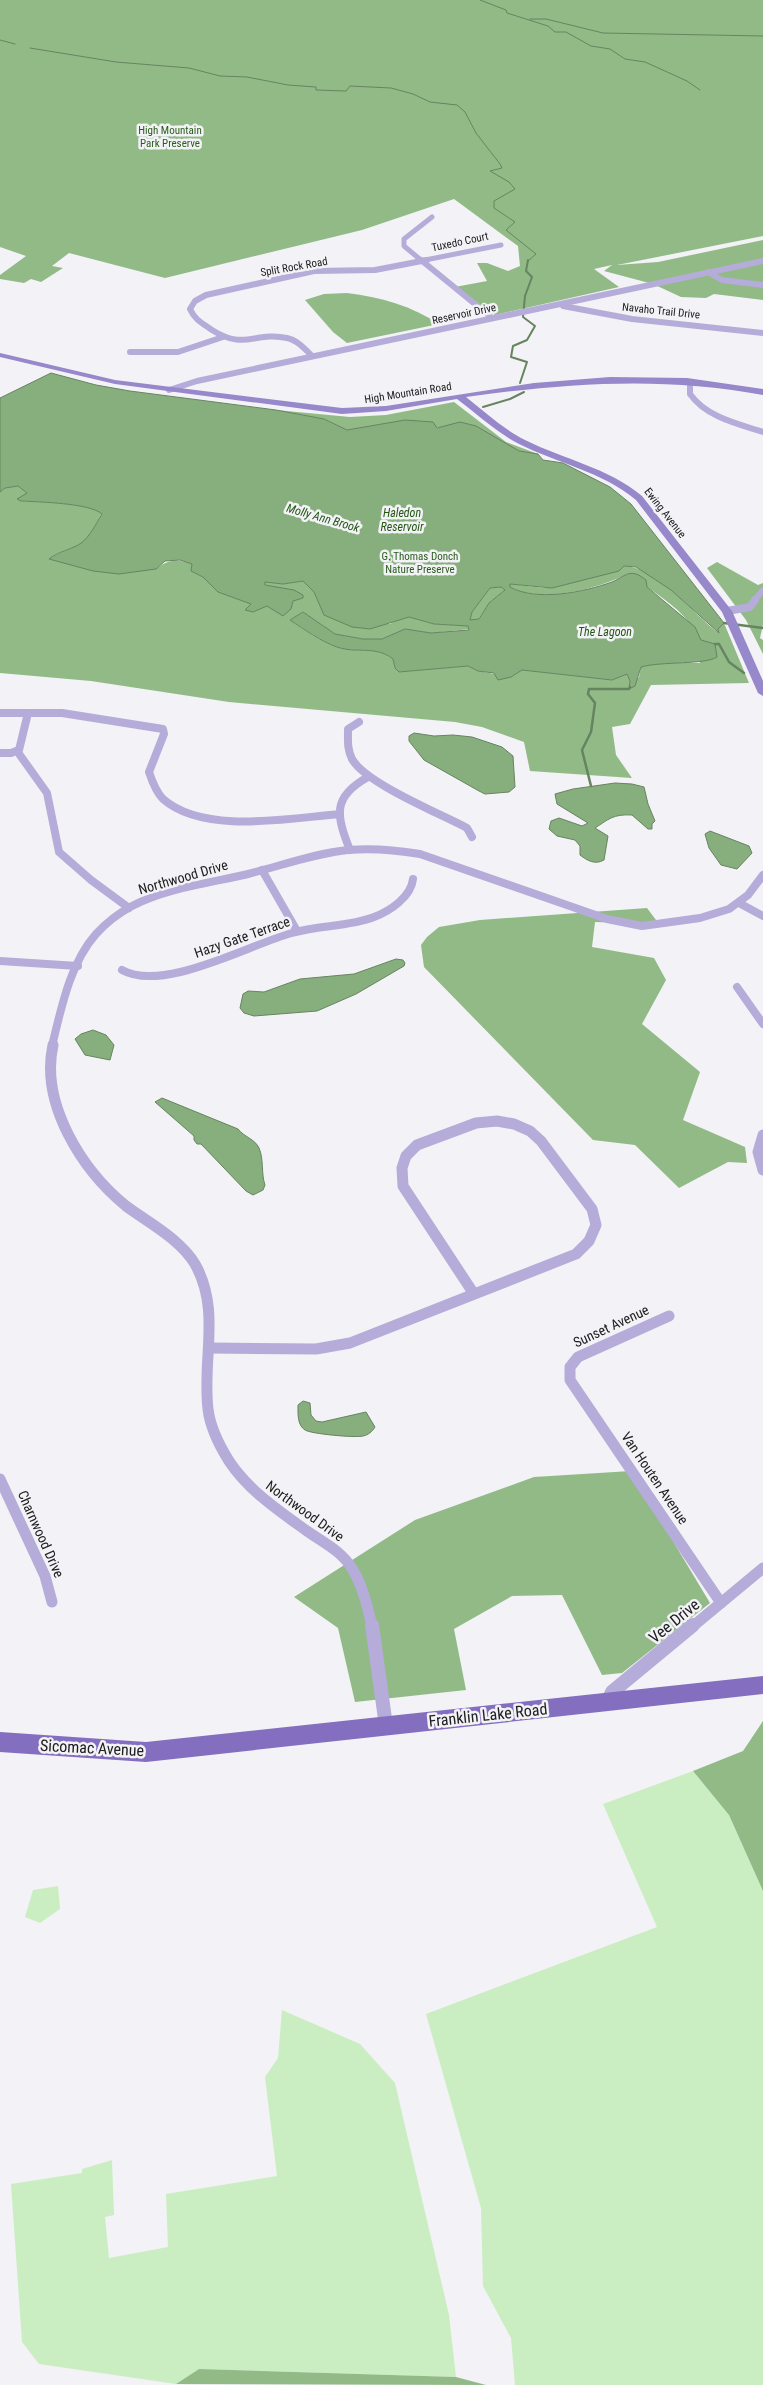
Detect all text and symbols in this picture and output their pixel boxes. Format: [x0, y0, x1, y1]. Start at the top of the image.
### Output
park label: High Mountain Park Preserve [138, 124, 202, 150]
street label: Tuxedo Court [430, 230, 490, 254]
street label: Split Rock Road [259, 255, 329, 279]
street label: Navaho Trail Drive [621, 300, 701, 322]
street label: Reservoir Drive [431, 301, 497, 327]
street label: High Mountain Road [363, 380, 453, 406]
street label: Ewing Avenue [641, 485, 689, 541]
water label: Molly Ann Brook [285, 501, 362, 535]
water label: Haledon Reservoir [381, 506, 424, 534]
park label: G. Thomas Donch Nature Preserve [382, 550, 458, 576]
water label: The Lagoon [578, 625, 632, 639]
street label: Northwood Drive [136, 856, 230, 897]
street label: Hazy Gate Terrace [192, 913, 292, 961]
street label: Sunset Avenue [571, 1301, 652, 1350]
street label: Van Houten Avenue [618, 1429, 692, 1527]
street label: Northwood Drive [263, 1477, 347, 1545]
street label: Charnwood Drive [15, 1488, 68, 1580]
street label: Vee Drive [645, 1595, 703, 1647]
street label: Franklin Lake Road [428, 1699, 548, 1731]
street label: Sicomac Avenue [39, 1736, 145, 1760]

